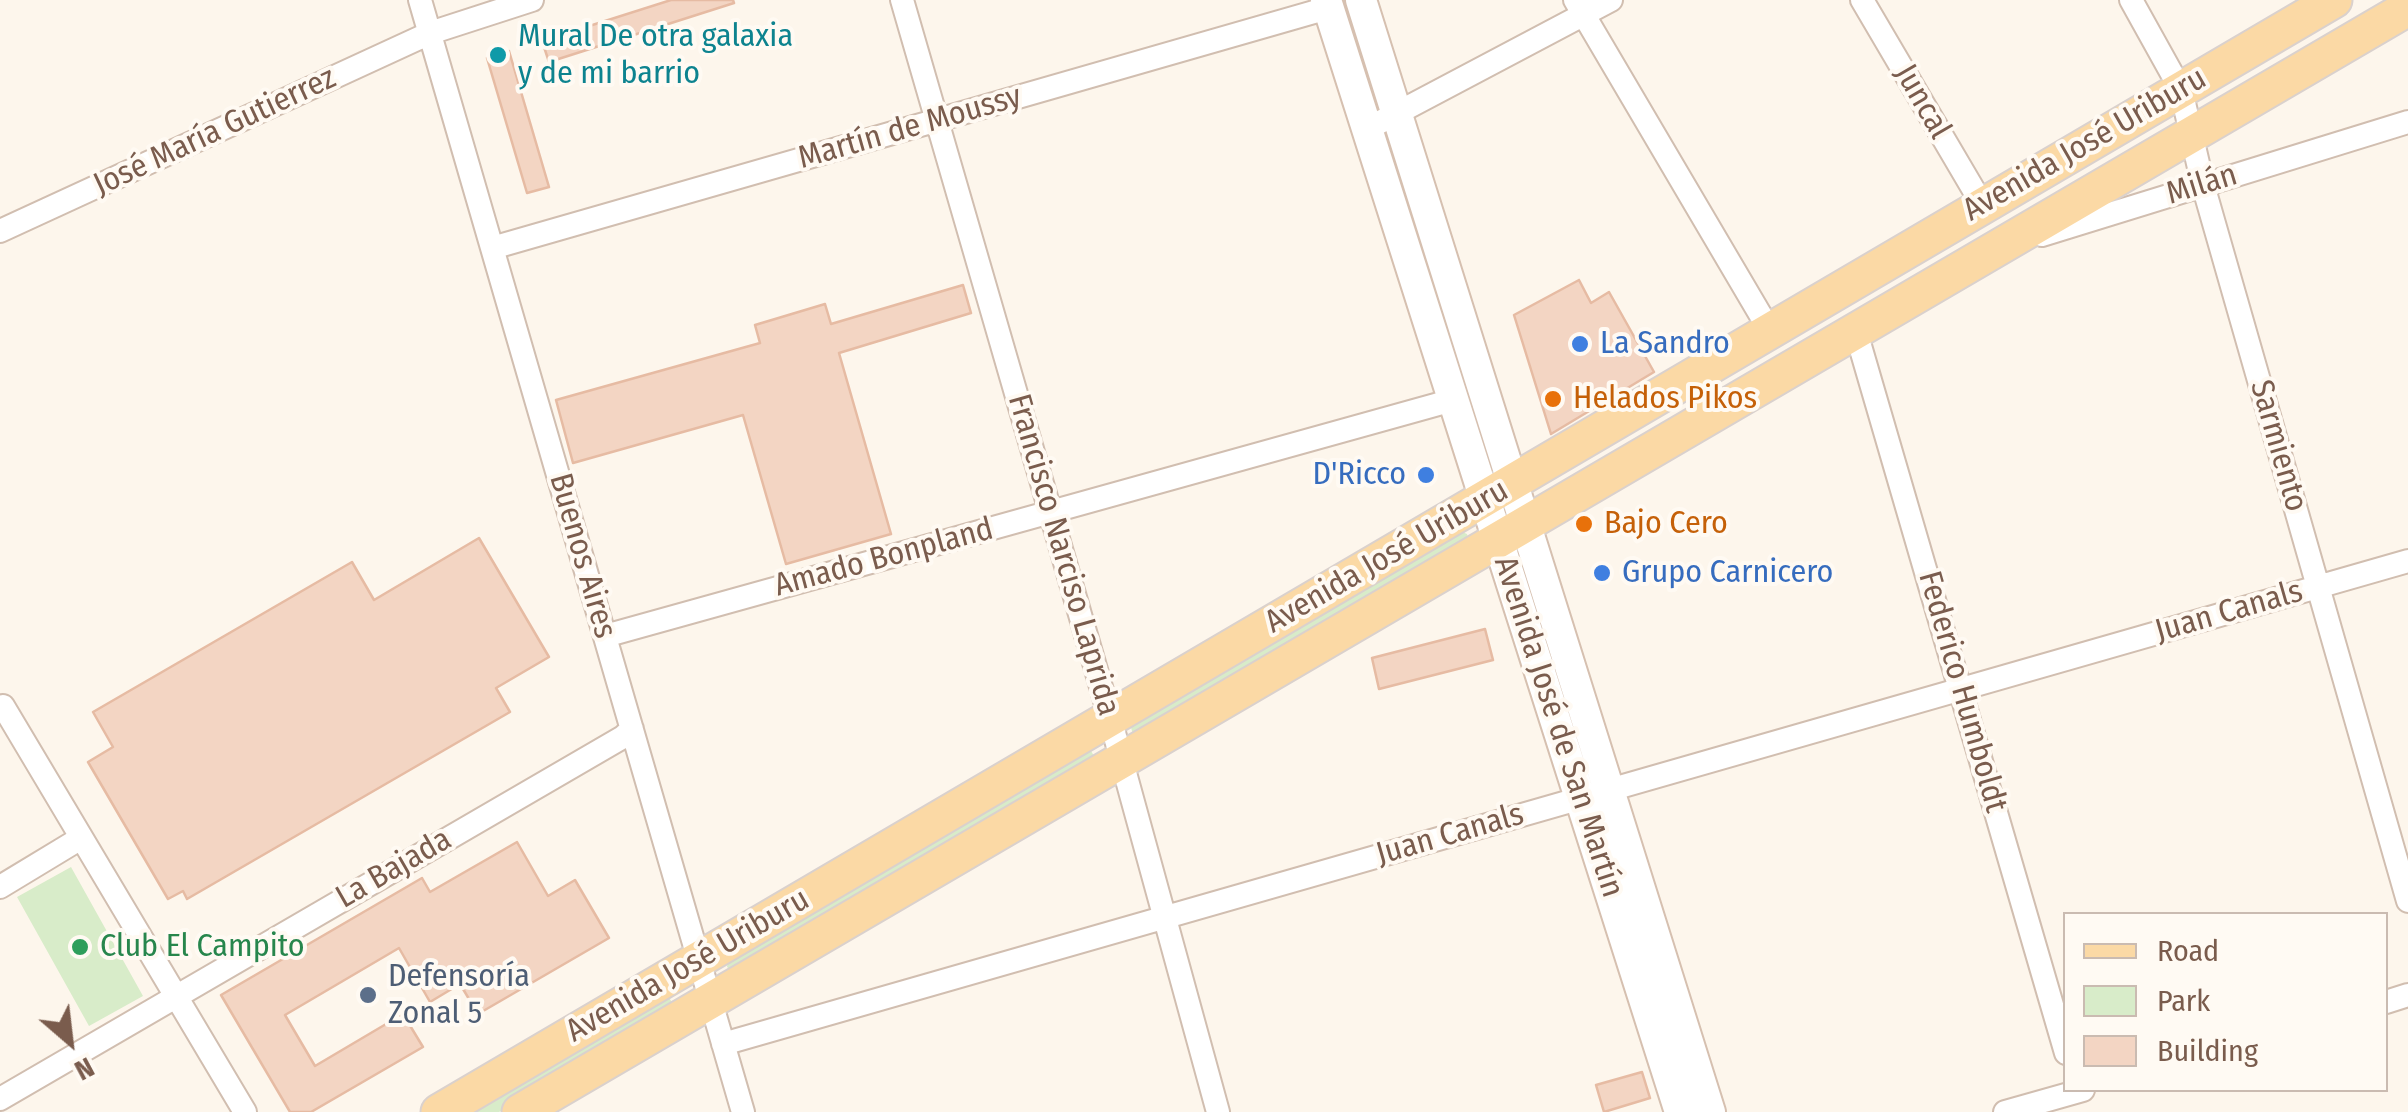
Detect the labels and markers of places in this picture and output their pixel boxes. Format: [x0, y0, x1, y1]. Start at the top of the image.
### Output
place label: Mural De otra galaxia y de mi barrio [518, 18, 793, 93]
marker: Mural De otra galaxia y de mi barrio [487, 44, 509, 66]
place label: La Sandro [1600, 325, 1730, 363]
marker: La Sandro [1569, 333, 1591, 355]
place label: Helados Pikos [1573, 380, 1757, 418]
marker: Helados Pikos [1542, 388, 1564, 410]
place label: D'Ricco [1312, 456, 1406, 494]
marker: D'Ricco [1415, 464, 1437, 486]
place label: Bajo Cero [1604, 505, 1728, 543]
marker: Bajo Cero [1573, 513, 1595, 535]
place label: Grupo Carnicero [1622, 554, 1833, 592]
marker: Grupo Carnicero [1591, 562, 1613, 584]
place label: Club El Campito [100, 928, 305, 966]
marker: Club El Campito [69, 936, 91, 958]
place label: Defensoría Zonal 5 [388, 958, 530, 1033]
marker: Defensoría Zonal 5 [357, 984, 379, 1006]

